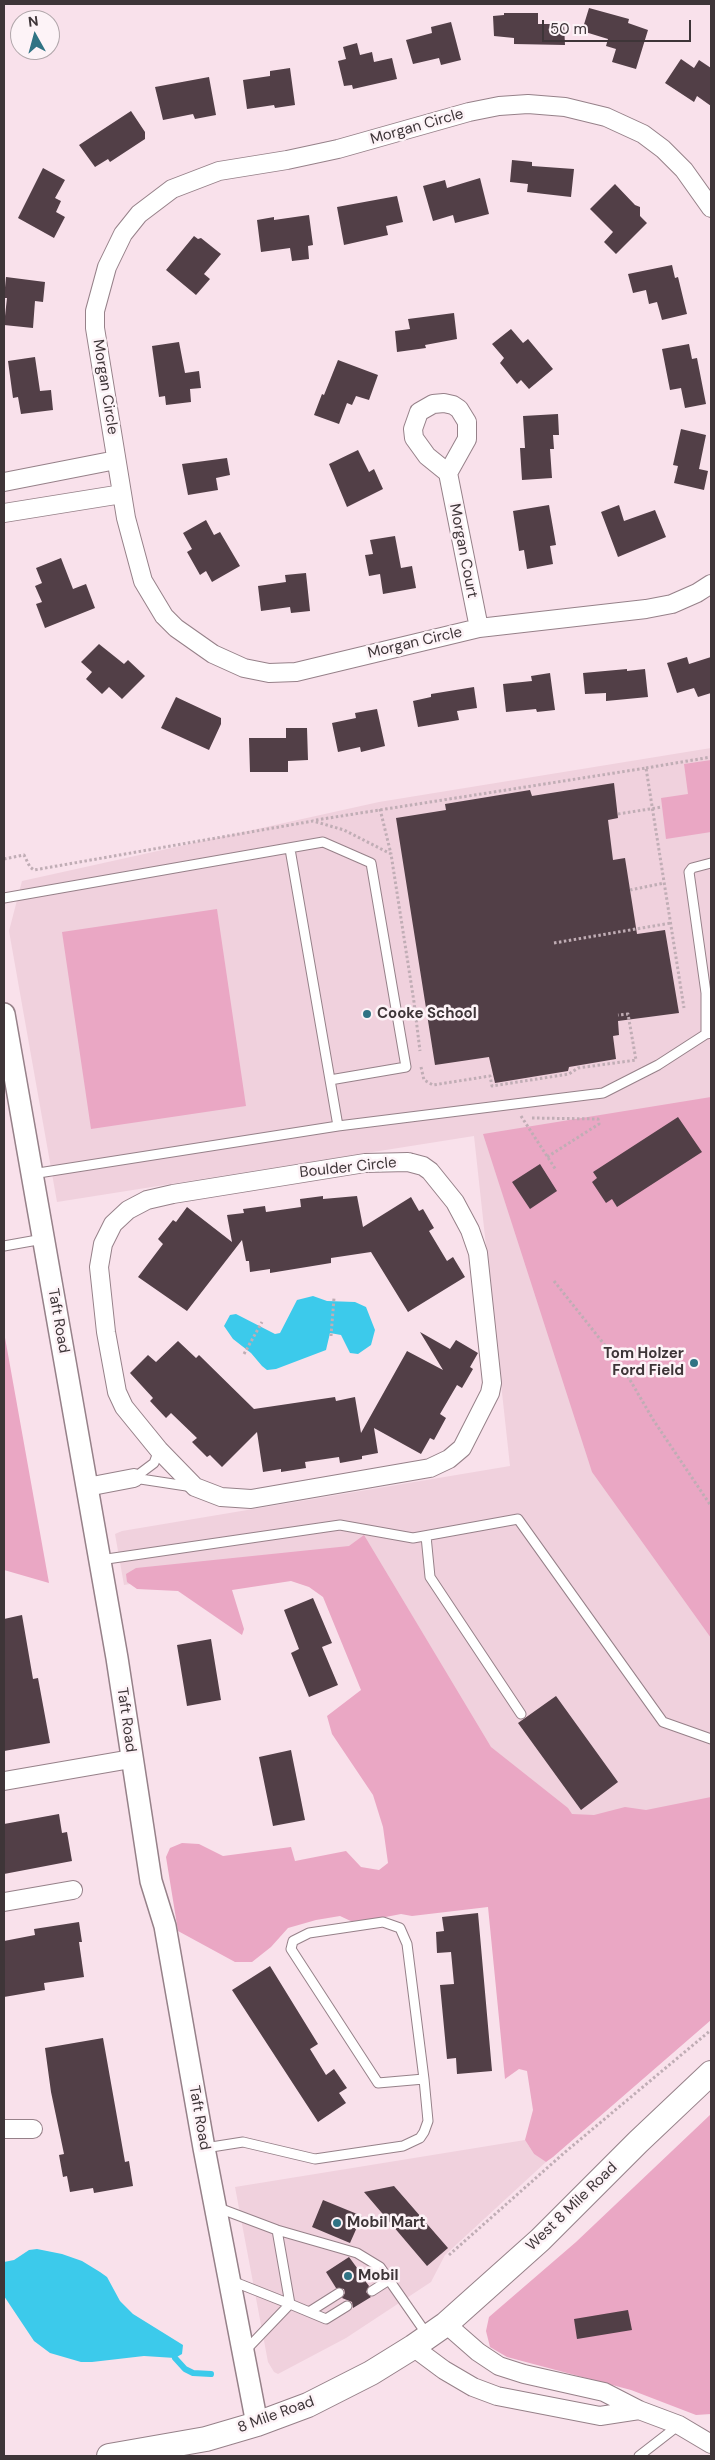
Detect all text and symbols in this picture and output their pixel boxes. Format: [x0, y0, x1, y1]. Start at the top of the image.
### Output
north arrow [10, 10, 60, 60]
scale bar [545, 10, 694, 42]
text: N [27, 12, 39, 31]
text: 50 m [550, 19, 587, 39]
street label: Morgan Circle [368, 105, 466, 149]
street label: Morgan Circle [89, 338, 121, 436]
street label: Morgan Court [445, 502, 481, 600]
street label: Morgan Circle [366, 623, 464, 663]
place label: Cooke School [377, 1005, 477, 1023]
marker: Cooke School [361, 1008, 373, 1020]
street label: Boulder Circle [299, 1154, 397, 1182]
street label: Taft Road [43, 1287, 73, 1355]
place label: Tom Holzer Ford Field [603, 1345, 684, 1380]
marker: Tom Holzer Ford Field [688, 1357, 700, 1369]
street label: Taft Road [113, 1686, 139, 1754]
street label: Taft Road [184, 2084, 214, 2152]
street label: West 8 Mile Road [523, 2159, 621, 2255]
place label: Mobil Mart [347, 2214, 426, 2232]
marker: Mobil Mart [331, 2217, 343, 2229]
place label: Mobil [358, 2267, 398, 2285]
marker: Mobil [342, 2270, 354, 2282]
street label: 8 Mile Road [235, 2393, 317, 2437]

